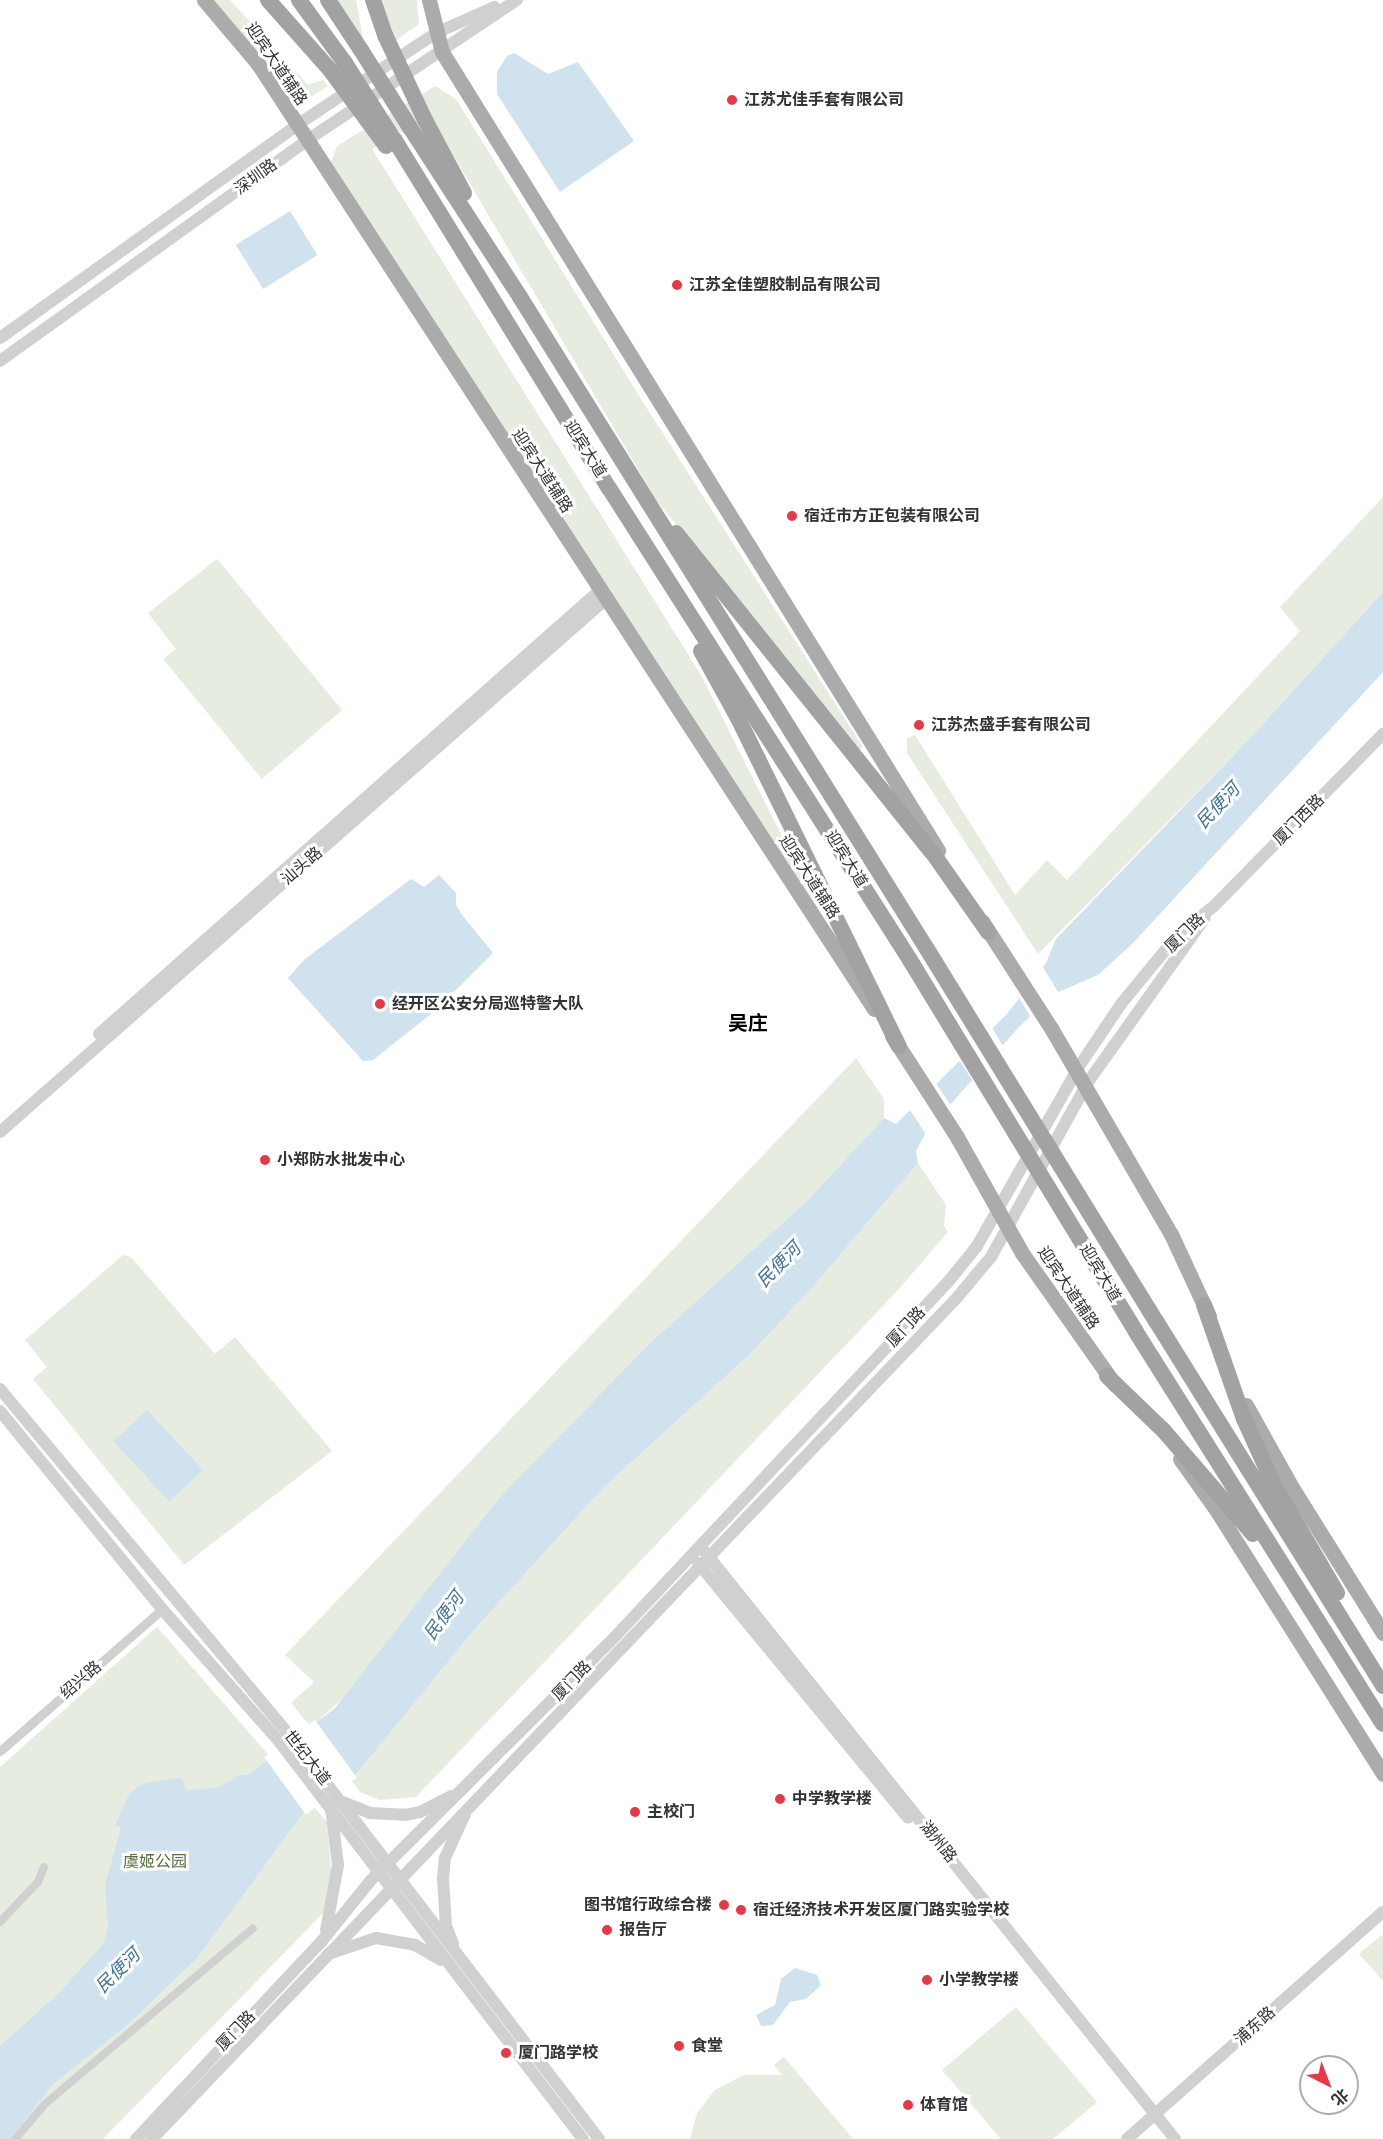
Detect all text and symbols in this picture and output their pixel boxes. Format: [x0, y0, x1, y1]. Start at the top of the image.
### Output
street label: 迎宾大道辅路 [241, 19, 311, 109]
place label: 江苏尤佳手套有限公司 [744, 90, 904, 110]
marker: 江苏尤佳手套有限公司 [725, 93, 739, 107]
street label: 深圳路 [231, 155, 281, 199]
place label: 江苏全佳塑胶制品有限公司 [689, 275, 881, 295]
marker: 江苏全佳塑胶制品有限公司 [670, 278, 684, 292]
street label: 迎宾大道 [560, 417, 610, 481]
street label: 迎宾大道辅路 [508, 426, 576, 516]
place label: 宿迁市方正包装有限公司 [804, 506, 980, 526]
marker: 宿迁市方正包装有限公司 [785, 509, 799, 523]
place label: 江苏杰盛手套有限公司 [931, 715, 1091, 735]
marker: 江苏杰盛手套有限公司 [912, 718, 926, 732]
water label: 民便河 [1192, 779, 1244, 833]
street label: 厦门西路 [1270, 791, 1328, 849]
street label: 迎宾大道 [821, 827, 871, 891]
street label: 迎宾大道辅路 [775, 832, 843, 922]
street label: 汕头路 [278, 843, 326, 889]
street label: 厦门路 [1161, 909, 1209, 957]
place label: 经开区公安分局巡特警大队 [392, 994, 584, 1014]
marker: 经开区公安分局巡特警大队 [373, 997, 387, 1011]
district label: 吴庄 [728, 1011, 768, 1035]
place label: 小郑防水批发中心 [277, 1150, 405, 1170]
marker: 小郑防水批发中心 [258, 1153, 272, 1167]
water label: 民便河 [752, 1238, 806, 1292]
street label: 迎宾大道 [1075, 1241, 1125, 1305]
street label: 迎宾大道辅路 [1033, 1243, 1103, 1333]
street label: 厦门路 [883, 1303, 929, 1351]
water label: 民便河 [419, 1588, 469, 1644]
street label: 绍兴路 [57, 1657, 105, 1703]
street label: 厦门路 [548, 1657, 596, 1705]
street label: 世纪大道 [280, 1727, 334, 1789]
place label: 中学教学楼 [792, 1789, 872, 1809]
marker: 中学教学楼 [773, 1792, 787, 1806]
place label: 主校门 [647, 1802, 695, 1822]
marker: 主校门 [628, 1805, 642, 1819]
street label: 湖州路 [915, 1817, 961, 1867]
park label: 虞姬公园 [123, 1852, 187, 1872]
place label: 图书馆行政综合楼 [584, 1895, 712, 1915]
marker: 图书馆行政综合楼 [717, 1898, 731, 1912]
place label: 宿迁经济技术开发区厦门路实验学校 [753, 1900, 1009, 1920]
marker: 宿迁经济技术开发区厦门路实验学校 [734, 1903, 748, 1917]
place label: 报告厅 [619, 1920, 667, 1940]
marker: 报告厅 [600, 1923, 614, 1937]
water label: 民便河 [91, 1944, 145, 1998]
place label: 小学教学楼 [939, 1970, 1019, 1990]
marker: 小学教学楼 [920, 1973, 934, 1987]
street label: 浦东路 [1231, 2003, 1279, 2049]
street label: 厦门路 [212, 2007, 260, 2055]
place label: 食堂 [691, 2036, 723, 2056]
marker: 食堂 [672, 2039, 686, 2053]
place label: 厦门路学校 [518, 2043, 598, 2063]
marker: 厦门路学校 [499, 2046, 513, 2060]
north arrow [1299, 2055, 1359, 2115]
text: 北 [1328, 2085, 1352, 2110]
place label: 体育馆 [920, 2095, 968, 2115]
marker: 体育馆 [901, 2098, 915, 2112]

